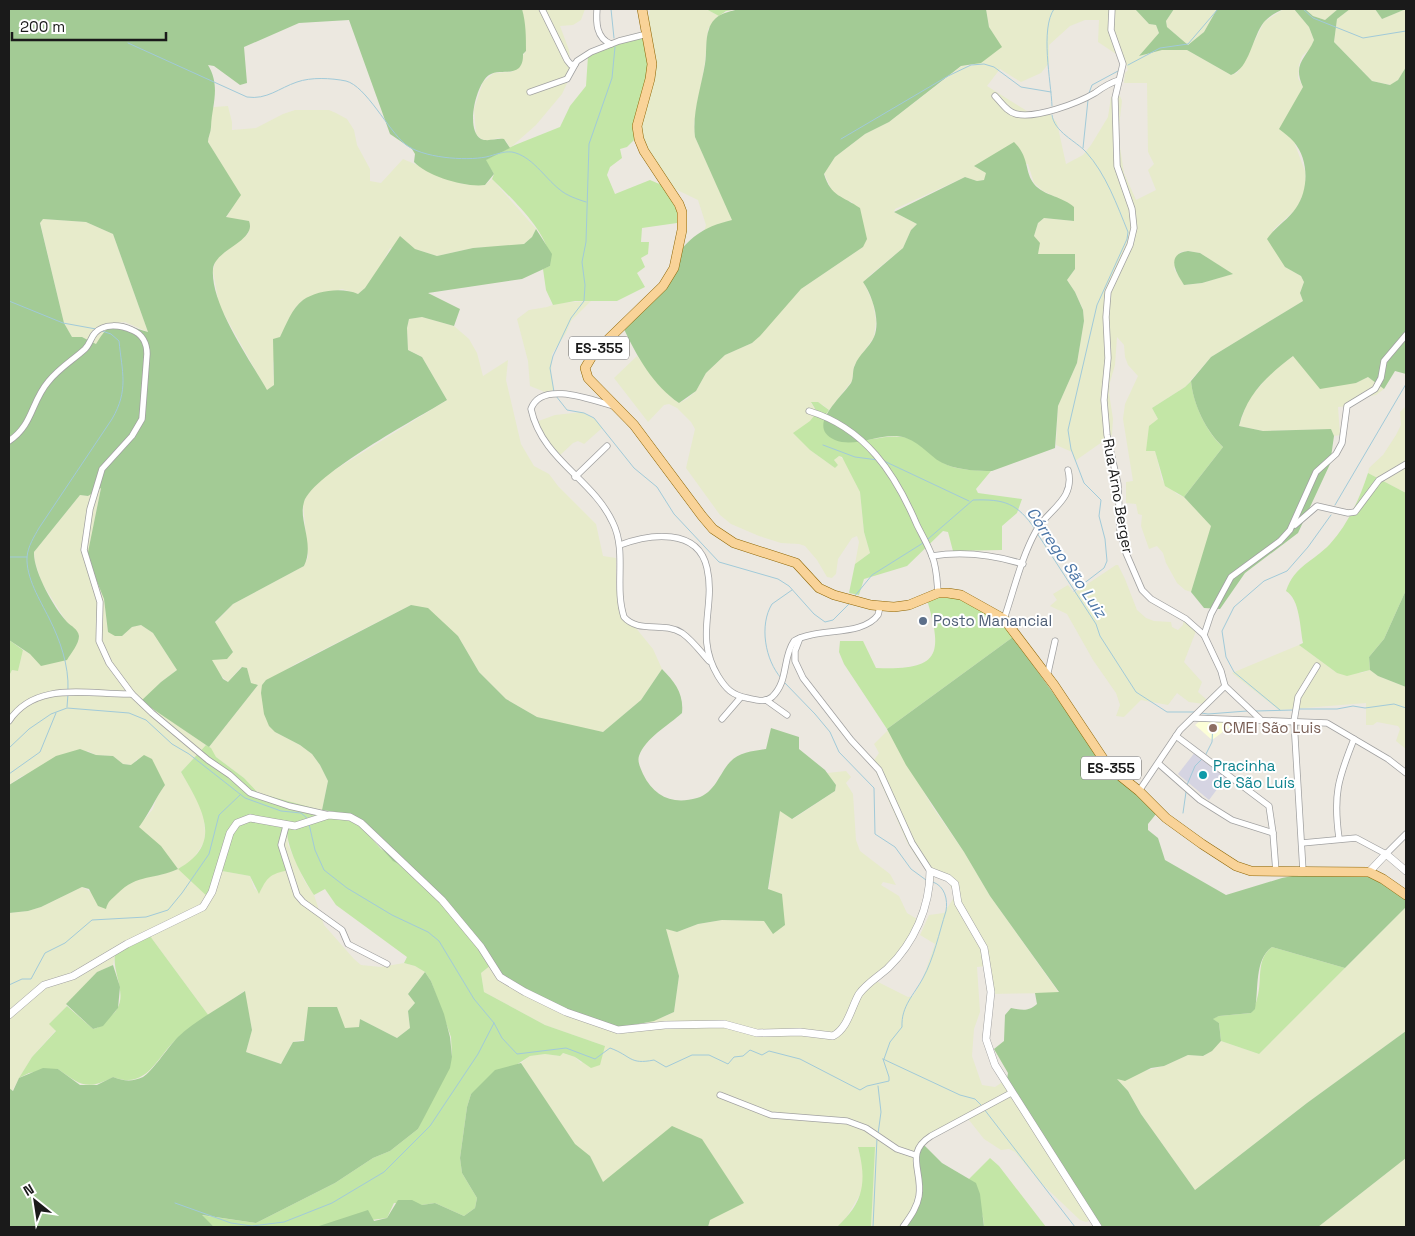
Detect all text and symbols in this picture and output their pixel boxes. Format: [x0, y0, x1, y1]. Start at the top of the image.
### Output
scale bar [12, 10, 166, 42]
text: 200 m [20, 17, 65, 36]
road number: ES-355 [569, 336, 629, 359]
street label: Rua Arno Berger [1099, 437, 1138, 555]
water label: Córrego São Luiz [1022, 503, 1112, 623]
place label: Posto Manancial [933, 611, 1052, 630]
marker: Posto Manancial [917, 615, 929, 627]
place label: CMEI São Luis [1223, 718, 1321, 737]
marker: CMEI São Luis [1207, 722, 1219, 734]
road number: ES-355 [1081, 756, 1141, 780]
place label: Pracinha de São Luís [1213, 756, 1295, 792]
marker: Pracinha de São Luís [1197, 769, 1209, 781]
north arrow [10, 1176, 60, 1226]
text: N [20, 1180, 37, 1200]

